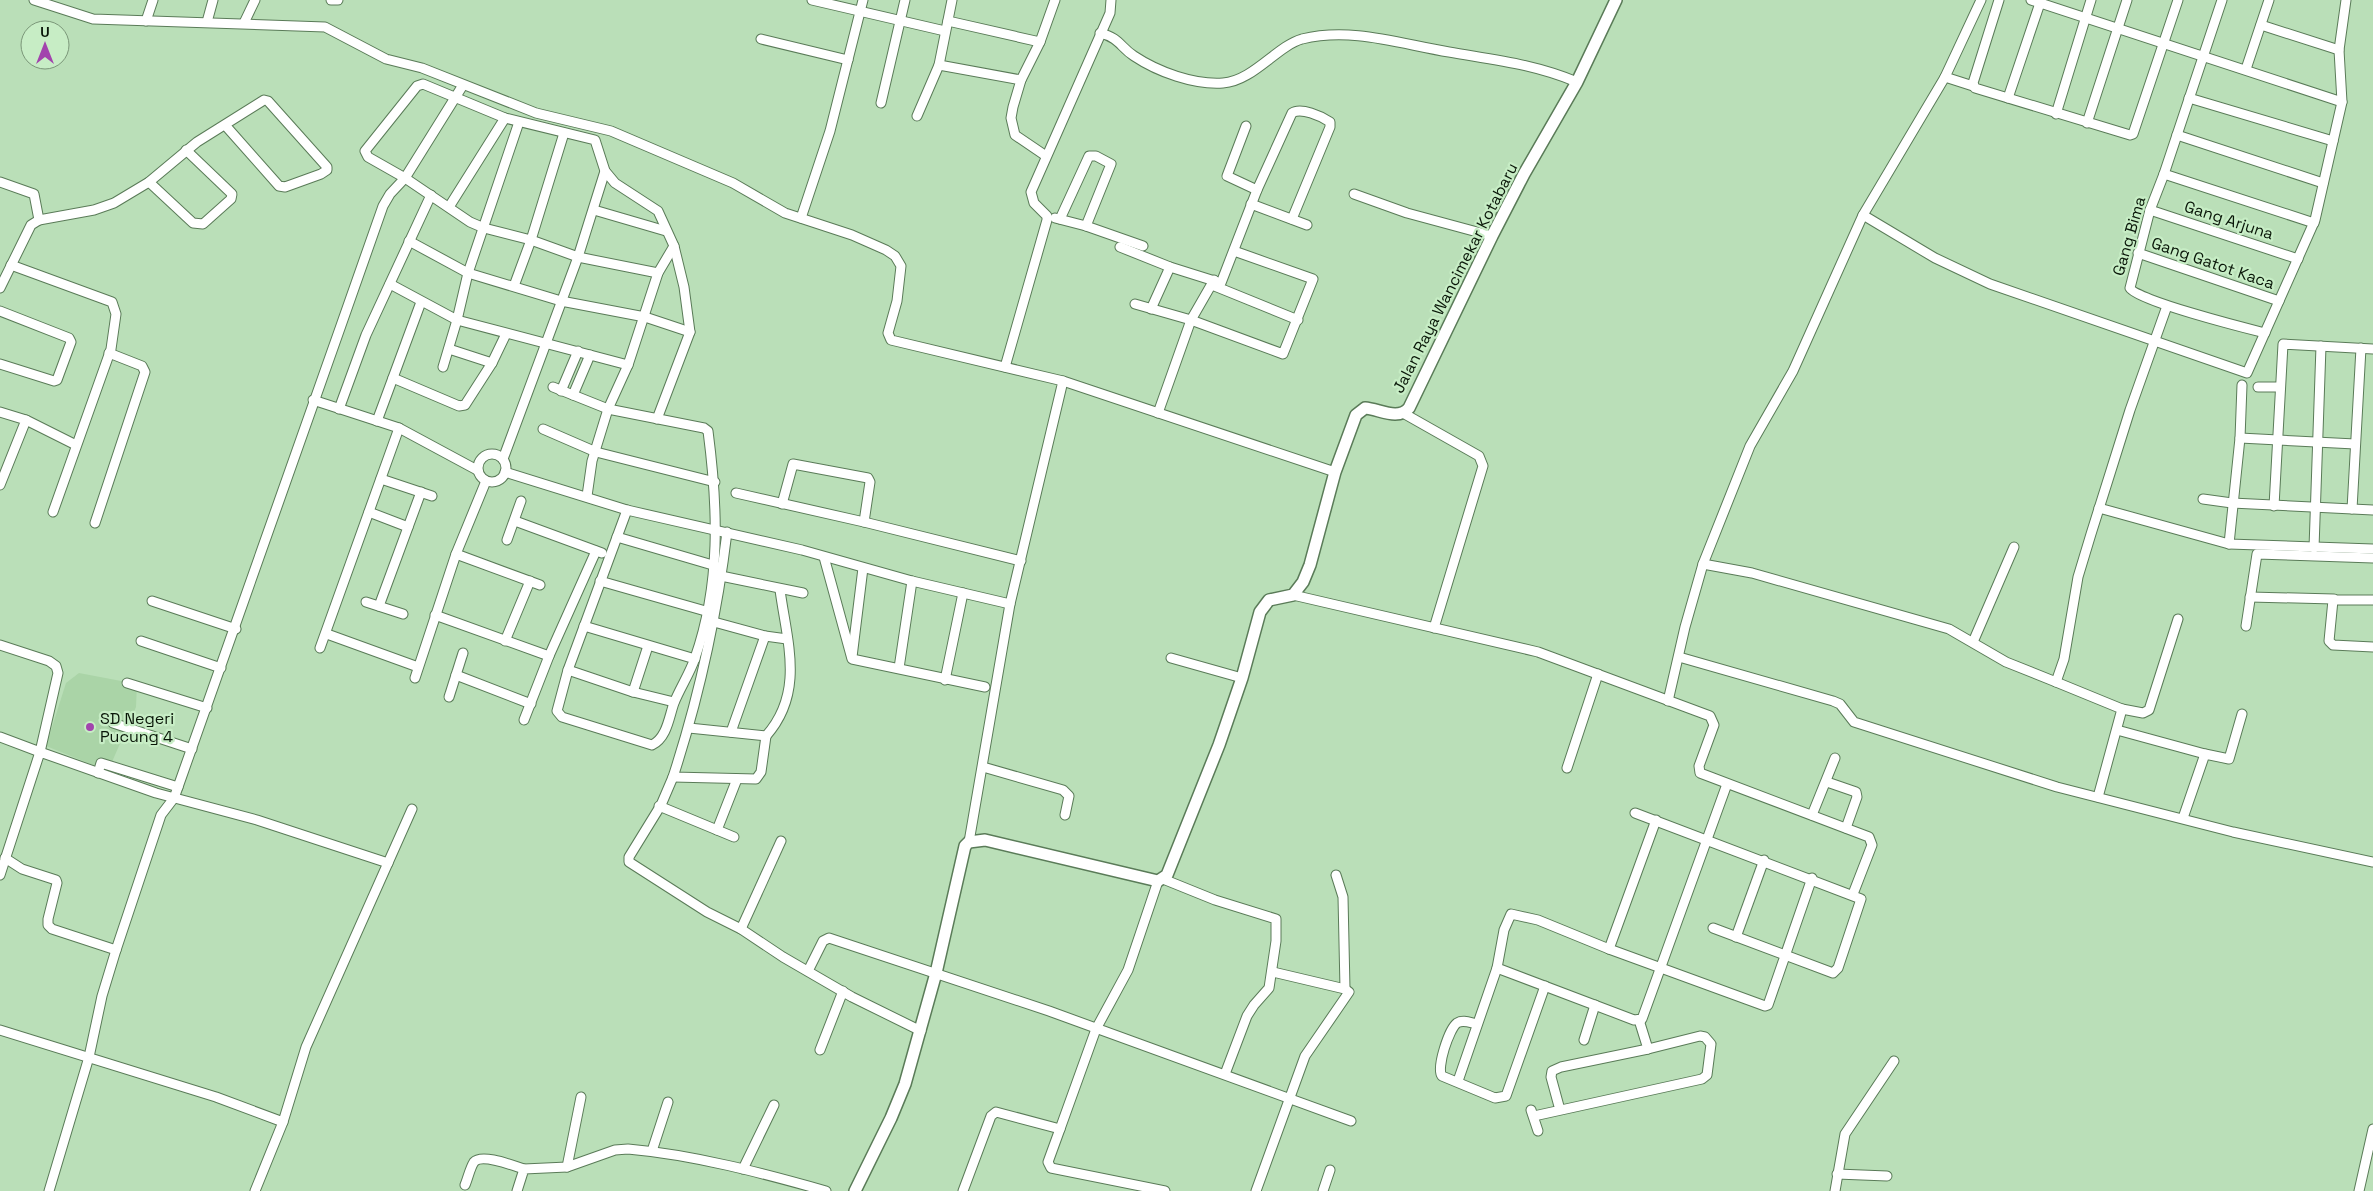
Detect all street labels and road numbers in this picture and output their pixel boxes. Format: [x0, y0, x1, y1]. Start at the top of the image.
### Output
street label: Jalan Raya Wancimekar Kotabaru [1388, 159, 1522, 397]
street label: Gang Bima [2108, 194, 2150, 278]
street label: Gang Arjuna [2182, 196, 2276, 244]
street label: Gang Gatot Kaca [2149, 232, 2277, 294]

